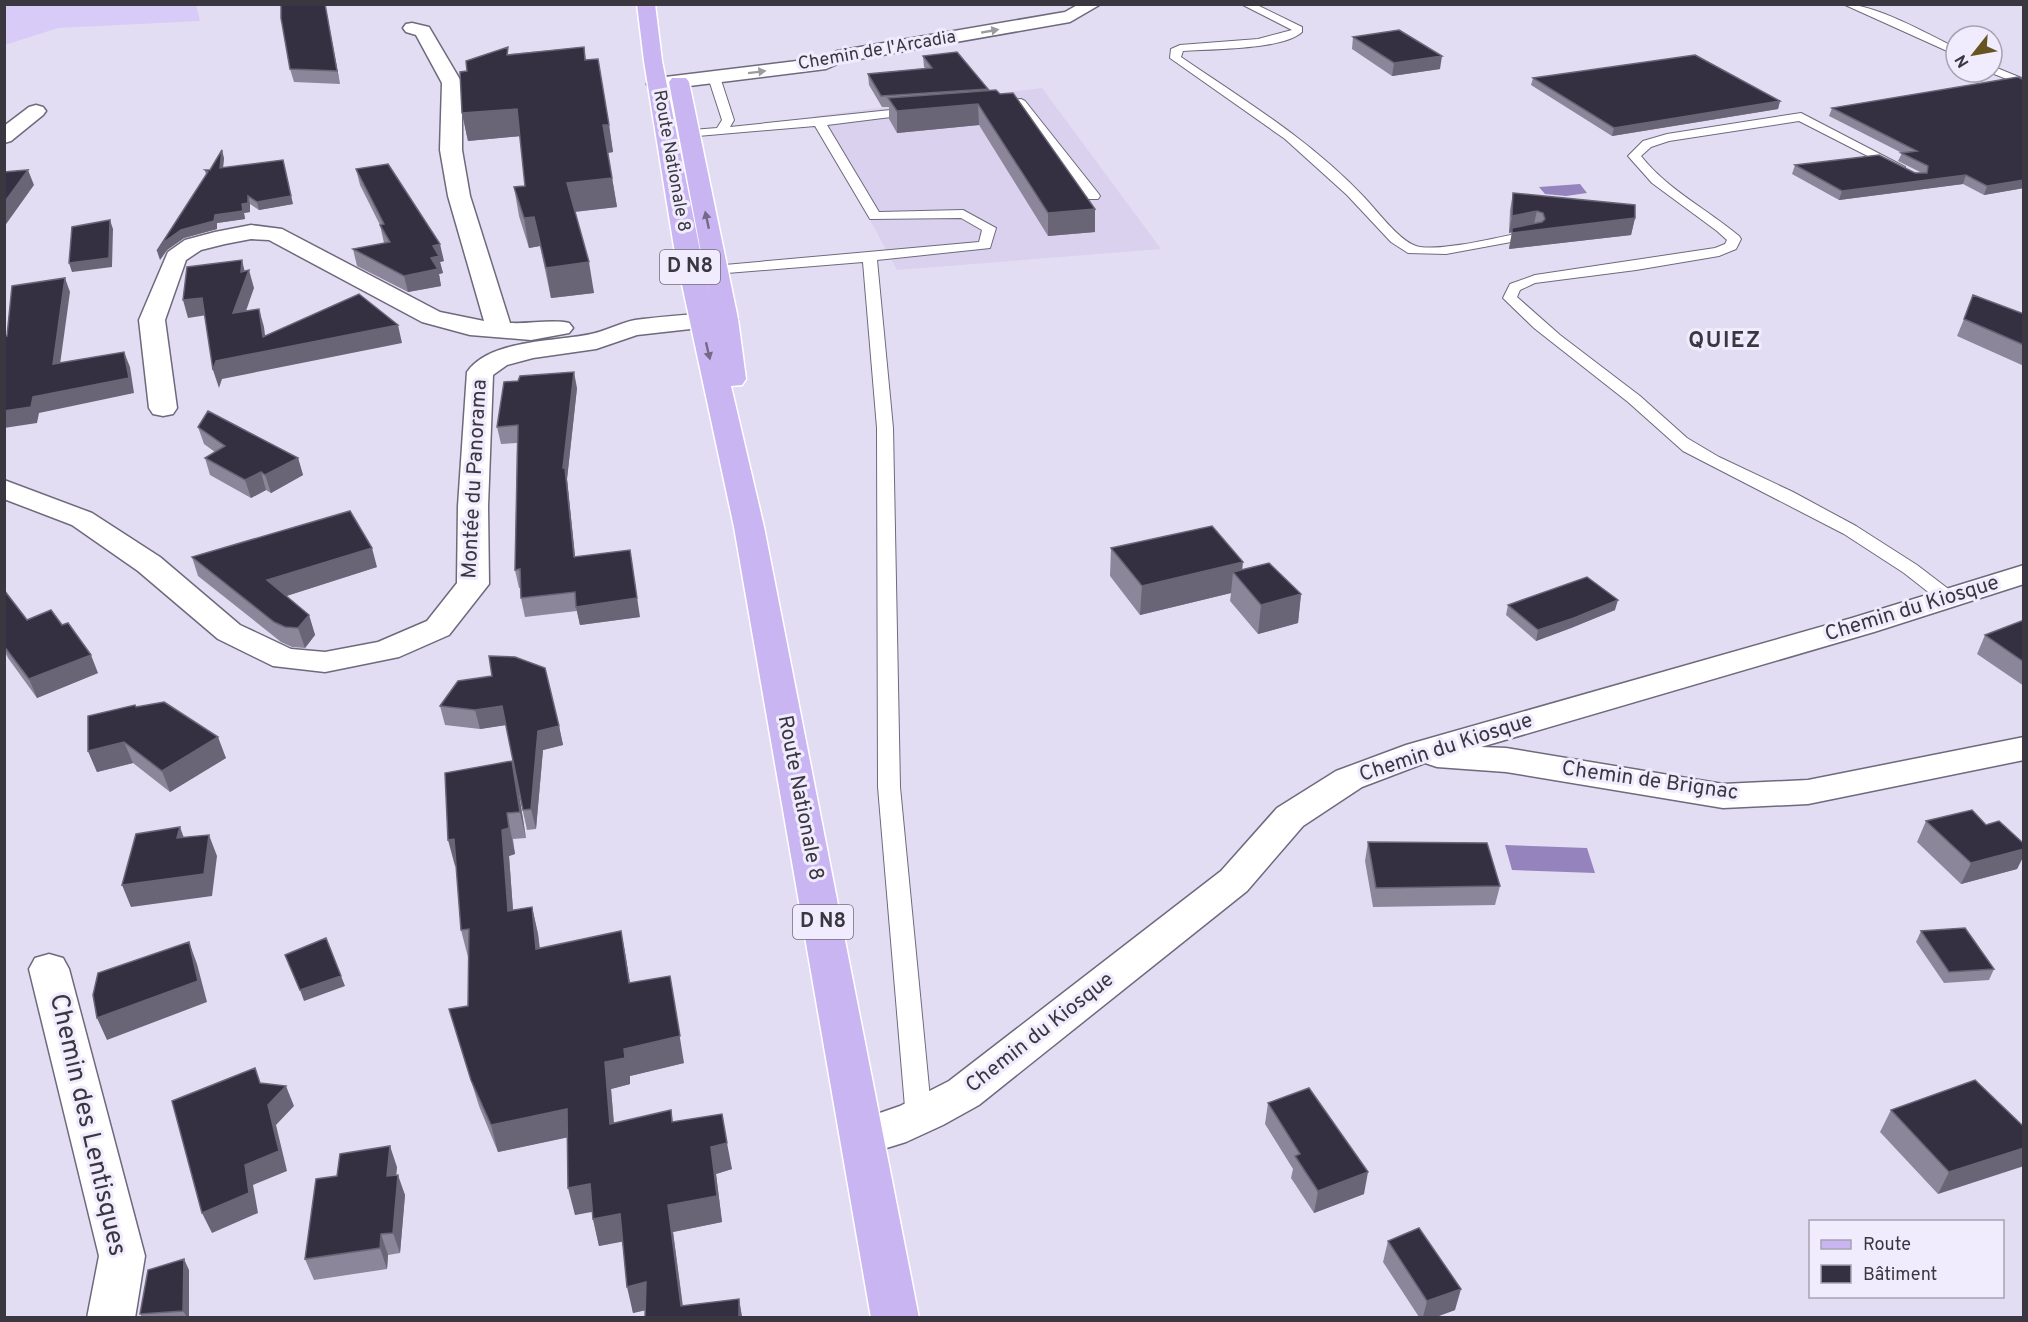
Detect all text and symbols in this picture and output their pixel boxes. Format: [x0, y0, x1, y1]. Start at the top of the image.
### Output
north arrow [1944, 24, 2004, 84]
street label: Chemin de l'Arcadia [796, 26, 958, 76]
one-way arrow [980, 26, 999, 35]
text: N [1951, 51, 1974, 71]
one-way arrow [747, 67, 766, 76]
street label: Route Nationale 8 [647, 88, 695, 234]
one-way arrow [702, 210, 711, 229]
road number: D N8 [660, 250, 720, 284]
district label: QUIEZ [1688, 328, 1762, 355]
one-way arrow [704, 342, 713, 361]
street label: Montée du Panorama [456, 379, 494, 579]
street label: Chemin du Kiosque [1822, 570, 2002, 648]
street label: Chemin du Kiosque [1356, 707, 1536, 789]
street label: Route Nationale 8 [771, 713, 829, 883]
street label: Chemin de Brignac [1560, 755, 1740, 807]
road number: D N8 [793, 905, 853, 939]
street label: Chemin du Kiosque [960, 967, 1120, 1099]
street label: Chemin des Lentisques [41, 991, 133, 1259]
legend [1809, 1220, 2004, 1298]
text: Route [1863, 1234, 1911, 1257]
text: Bâtiment [1863, 1264, 1937, 1287]

